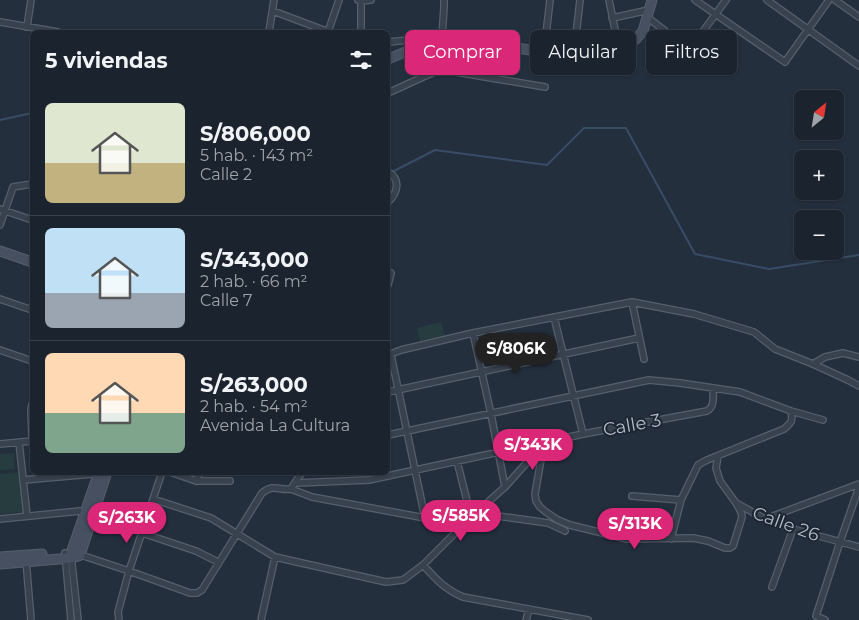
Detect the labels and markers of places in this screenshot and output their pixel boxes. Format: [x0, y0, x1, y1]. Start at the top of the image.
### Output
pin: S/806K [475, 332, 557, 375]
pin: S/343K [492, 428, 574, 471]
pin: S/585K [420, 500, 502, 542]
pin: S/263K [86, 502, 168, 544]
pin: S/313K [594, 508, 676, 550]

